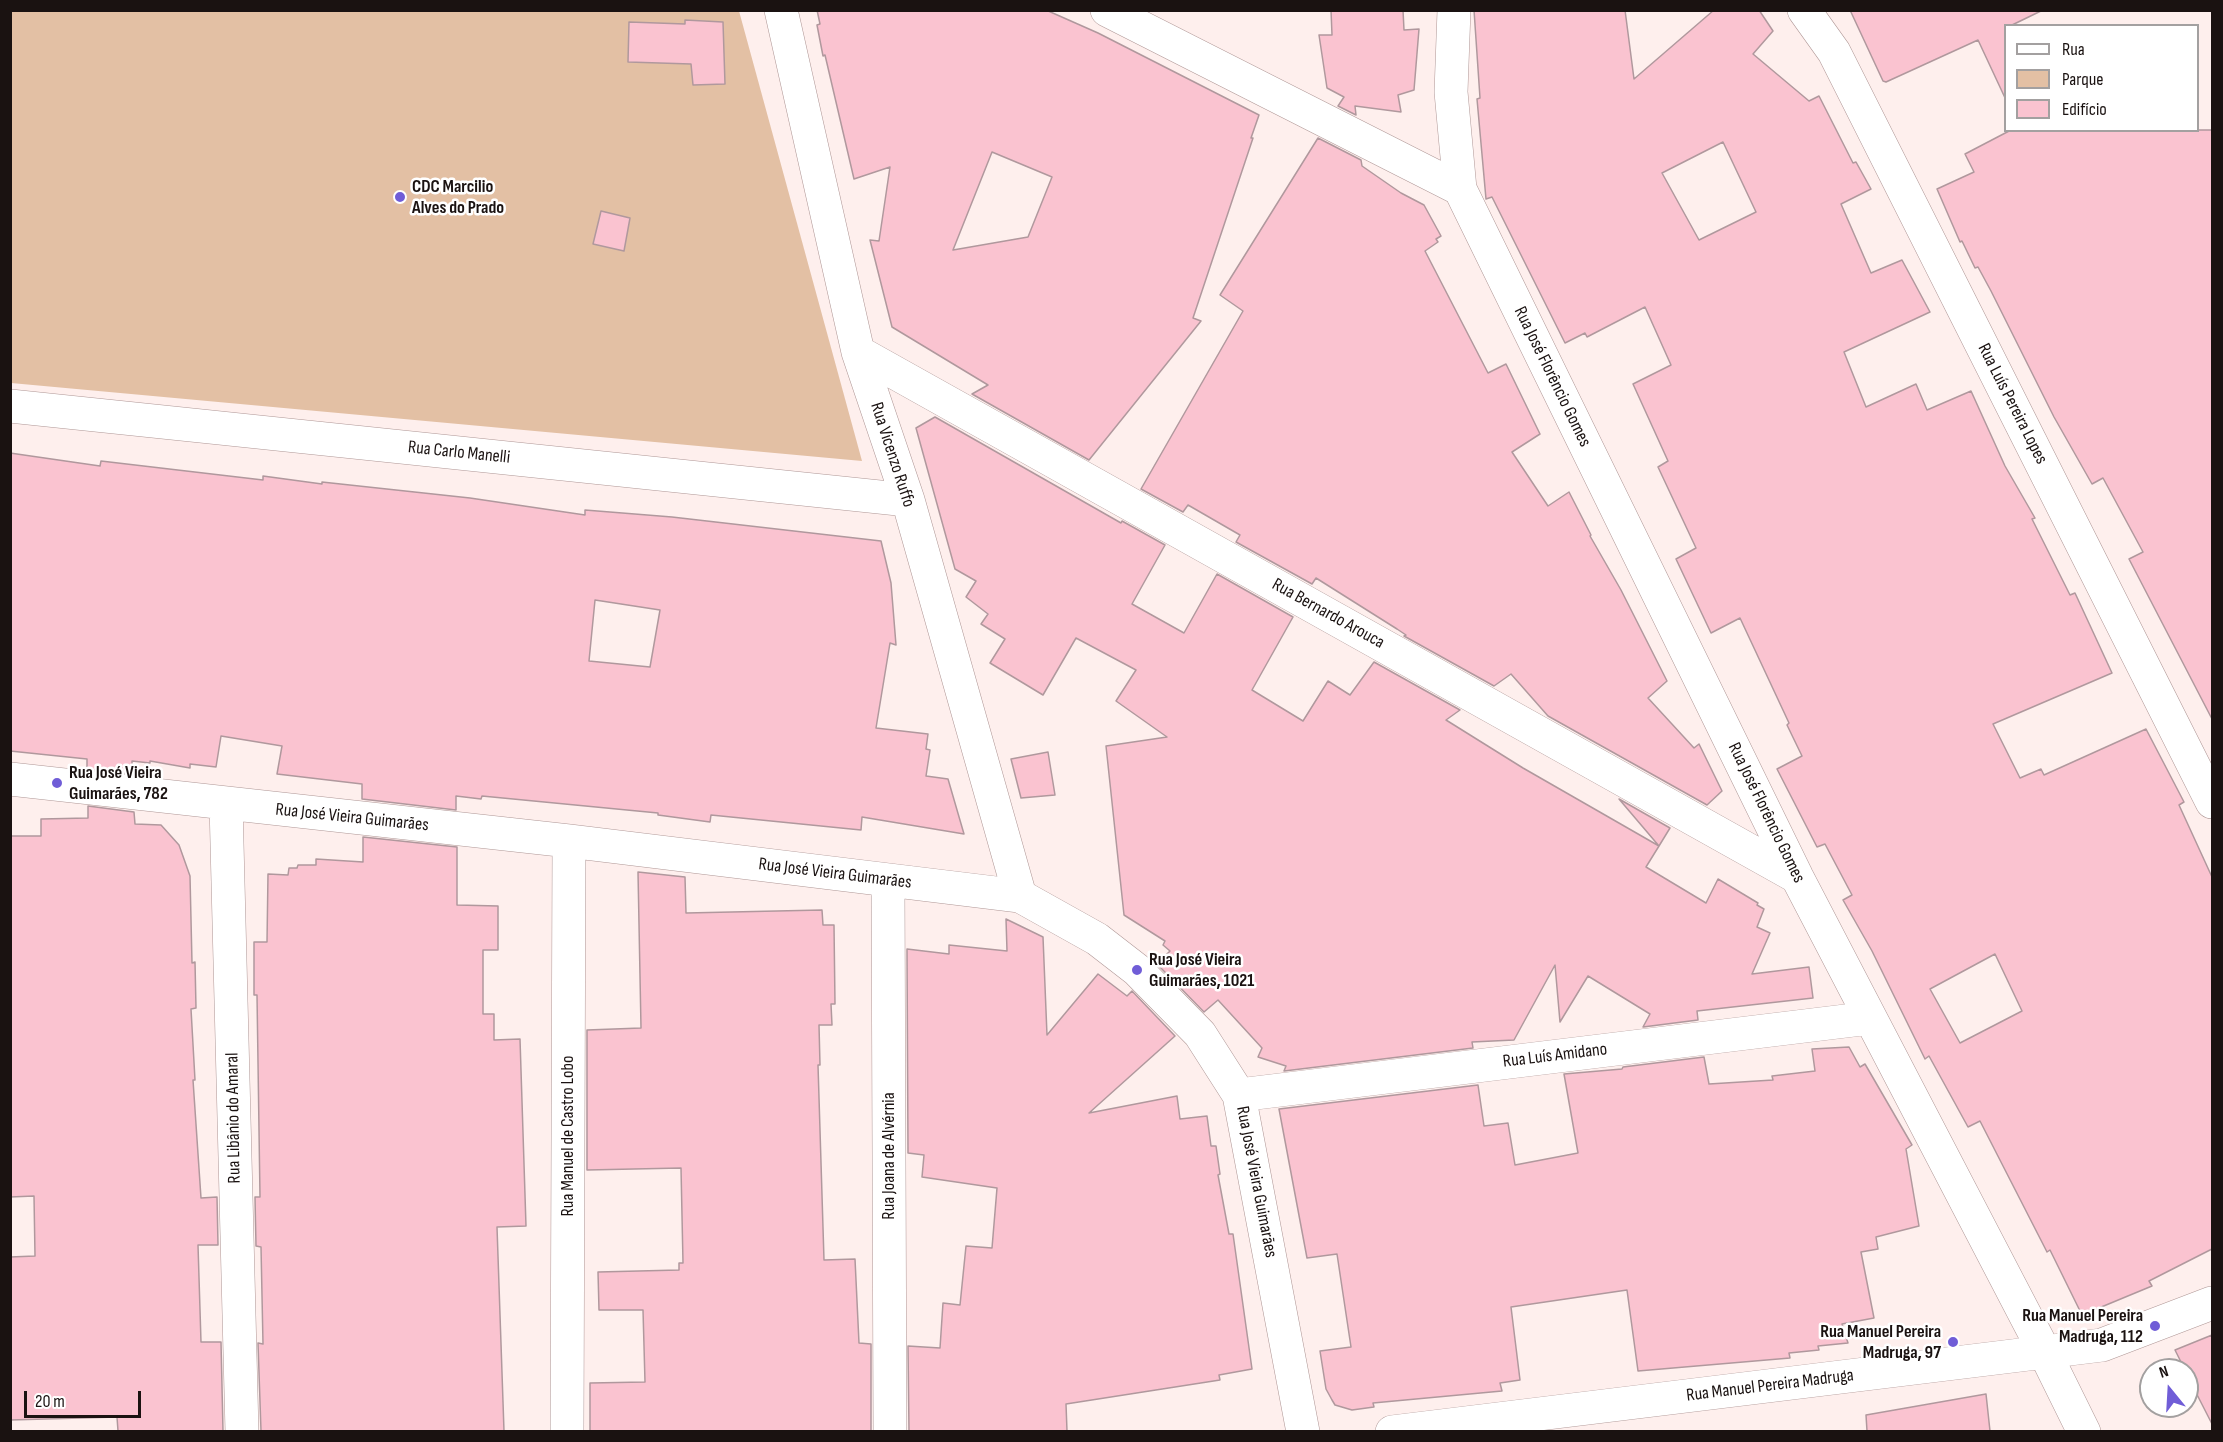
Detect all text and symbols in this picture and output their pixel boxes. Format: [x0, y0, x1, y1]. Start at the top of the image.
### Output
legend [2004, 24, 2199, 132]
text: Rua [2062, 39, 2085, 60]
text: Parque [2062, 69, 2103, 90]
text: Edifício [2062, 99, 2107, 120]
place label: CDC Marcilio Alves do Prado [412, 176, 504, 219]
marker: CDC Marcilio Alves do Prado [393, 190, 407, 204]
street label: Rua José Florêncio Gomes [1509, 303, 1595, 451]
street label: Rua Luís Pereira Lopes [1972, 340, 2052, 468]
street label: Rua Vicenzo Ruffo [865, 400, 919, 510]
street label: Rua Carlo Manelli [407, 437, 511, 469]
street label: Rua Bernardo Arouca [1268, 574, 1388, 654]
street label: Rua José Florêncio Gomes [1723, 739, 1809, 887]
place label: Rua José Vieira Guimarães, 782 [69, 762, 168, 804]
marker: Rua José Vieira Guimarães, 782 [50, 776, 64, 790]
street label: Rua José Vieira Guimarães [274, 799, 430, 837]
street label: Rua José Vieira Guimarães [757, 854, 913, 894]
place label: Rua José Vieira Guimarães, 1021 [1149, 949, 1254, 992]
marker: Rua José Vieira Guimarães, 1021 [1130, 963, 1144, 977]
street label: Rua Luís Amidano [1502, 1039, 1608, 1073]
street label: Rua Libânio do Amaral [222, 1052, 246, 1184]
street label: Rua Manuel de Castro Lobo [557, 1056, 579, 1216]
street label: Rua Joana de Alvérnia [878, 1092, 900, 1220]
street label: Rua José Vieira Guimarães [1231, 1104, 1281, 1260]
place label: Rua Manuel Pereira Madruga, 112 [2022, 1305, 2143, 1348]
marker: Rua Manuel Pereira Madruga, 112 [2148, 1319, 2162, 1333]
place label: Rua Manuel Pereira Madruga, 97 [1820, 1321, 1941, 1364]
marker: Rua Manuel Pereira Madruga, 97 [1946, 1335, 1960, 1349]
north arrow [2139, 1358, 2199, 1418]
text: N [2157, 1362, 2171, 1383]
street label: Rua Manuel Pereira Madruga [1685, 1365, 1855, 1407]
scale bar [27, 1379, 144, 1417]
text: 20 m [35, 1391, 65, 1412]

